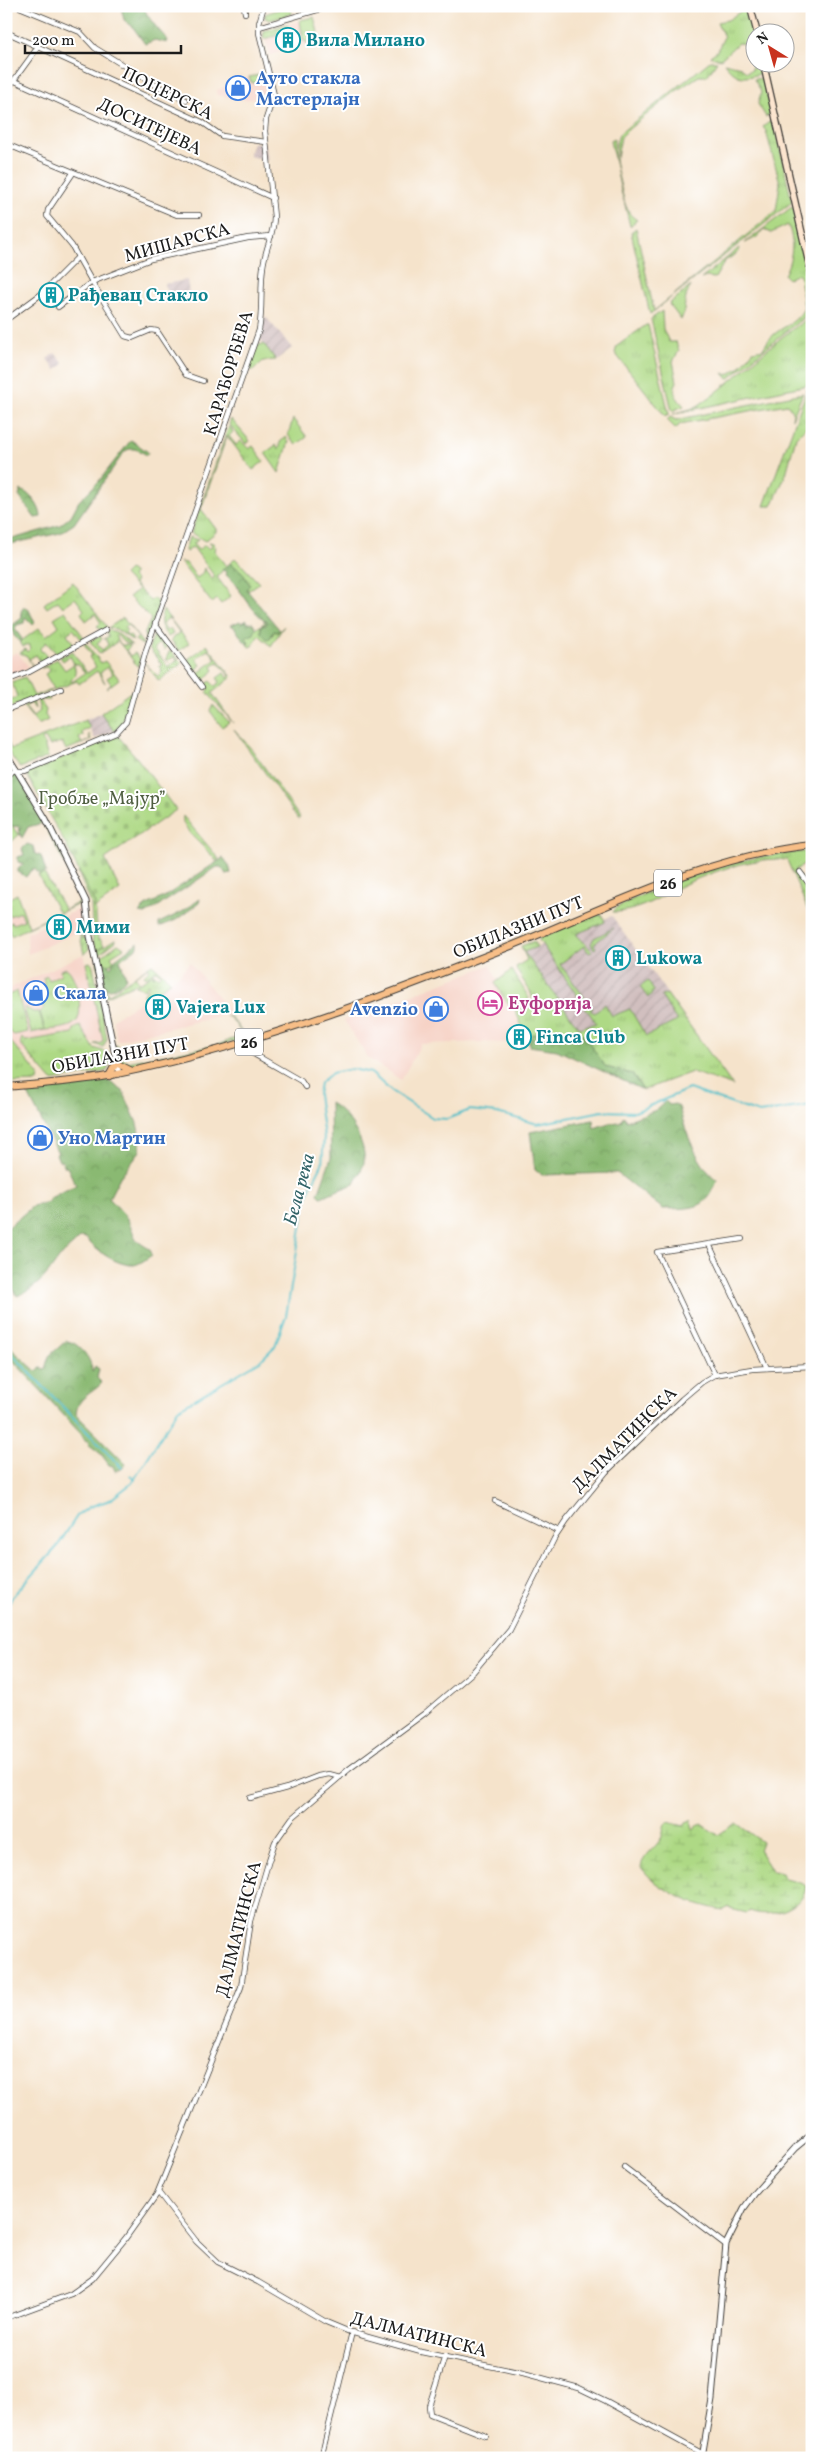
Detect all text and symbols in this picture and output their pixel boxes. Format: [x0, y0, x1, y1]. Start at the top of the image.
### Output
scale bar [25, 22, 181, 54]
north arrow [746, 22, 796, 72]
building icon: Вила Милано [275, 27, 301, 53]
text: N [753, 28, 773, 49]
place label: Вила Милано [306, 29, 425, 54]
text: 200 m [32, 31, 75, 52]
street label: ПОЦЕРСКА [118, 61, 217, 127]
place label: Ауто стакла Мастерлајн [256, 67, 361, 113]
shop icon: Ауто стакла Мастерлајн [225, 75, 251, 101]
street label: ДОСИТЕЈЕВА [93, 92, 206, 162]
street label: МИШАРСКА [122, 217, 233, 270]
building icon: Рађевац Стакло [38, 282, 64, 308]
place label: Рађевац Стакло [68, 284, 208, 309]
street label: КАРАЂОРЂЕВА [199, 307, 260, 439]
park label: Гробље „Мајур” [38, 787, 166, 812]
road number: 26 [654, 870, 682, 896]
street label: ОБИЛАЗНИ ПУТ [450, 891, 588, 966]
building icon: Мими [46, 914, 72, 940]
place label: Мими [76, 916, 130, 941]
building icon: Lukowa [605, 945, 631, 971]
place label: Lukowa [636, 947, 702, 972]
shop icon: Скала [23, 980, 49, 1006]
place label: Скала [54, 982, 107, 1007]
hotel icon: Еуфорија [477, 990, 503, 1016]
place label: Еуфорија [508, 992, 592, 1017]
building icon: Vajera Lux [145, 994, 171, 1020]
place label: Vajera Lux [176, 996, 265, 1021]
shop icon: Avenzio [423, 996, 449, 1022]
place label: Avenzio [350, 998, 418, 1023]
building icon: Finca Club [506, 1024, 532, 1050]
place label: Finca Club [536, 1026, 625, 1051]
road number: 26 [235, 1028, 263, 1056]
street label: ОБИЛАЗНИ ПУТ [50, 1032, 191, 1081]
shop icon: Уно Мартин [27, 1125, 53, 1151]
place label: Уно Мартин [58, 1127, 166, 1152]
water label: Бела река [278, 1151, 322, 1228]
street label: ДАЛМАТИНСКА [567, 1382, 684, 1498]
street label: ДАЛМАТИНСКА [210, 1858, 269, 2000]
street label: ДАЛМАТИНСКА [348, 2306, 490, 2365]

